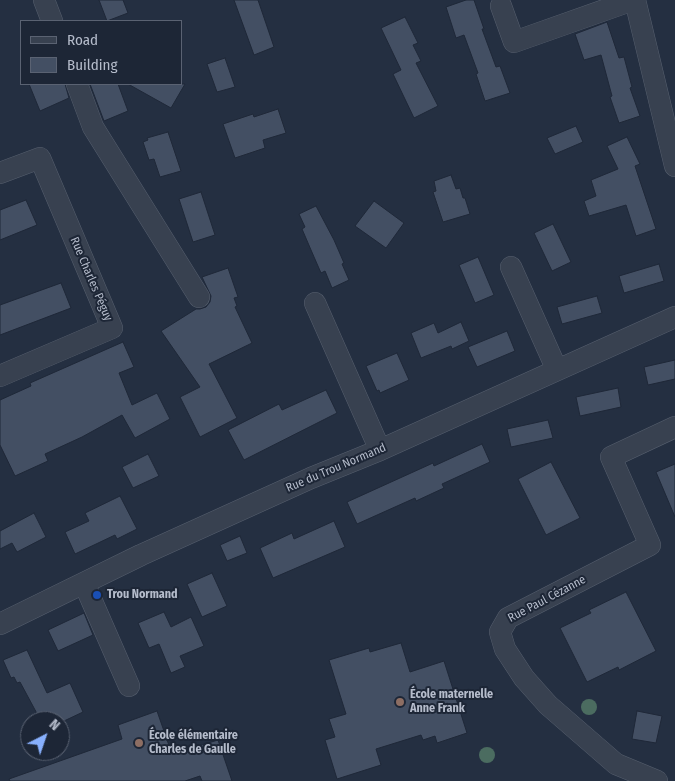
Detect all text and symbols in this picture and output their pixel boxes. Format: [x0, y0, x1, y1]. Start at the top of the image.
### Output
legend [20, 20, 182, 85]
text: Road [67, 31, 98, 49]
text: Building [67, 56, 118, 74]
street label: Rue Charles Péguy [67, 235, 115, 323]
street label: Rue du Trou Normand [284, 440, 388, 496]
street label: Rue Paul Cézanne [506, 572, 588, 626]
place label: Trou Normand [107, 588, 178, 602]
marker: Trou Normand [91, 589, 103, 601]
place label: École maternelle Anne Frank [410, 688, 493, 716]
marker: École maternelle Anne Frank [394, 696, 406, 708]
north arrow [20, 711, 70, 761]
text: N [46, 716, 63, 734]
place label: École élémentaire Charles de Gaulle [149, 729, 238, 757]
marker: École élémentaire Charles de Gaulle [133, 737, 145, 749]

